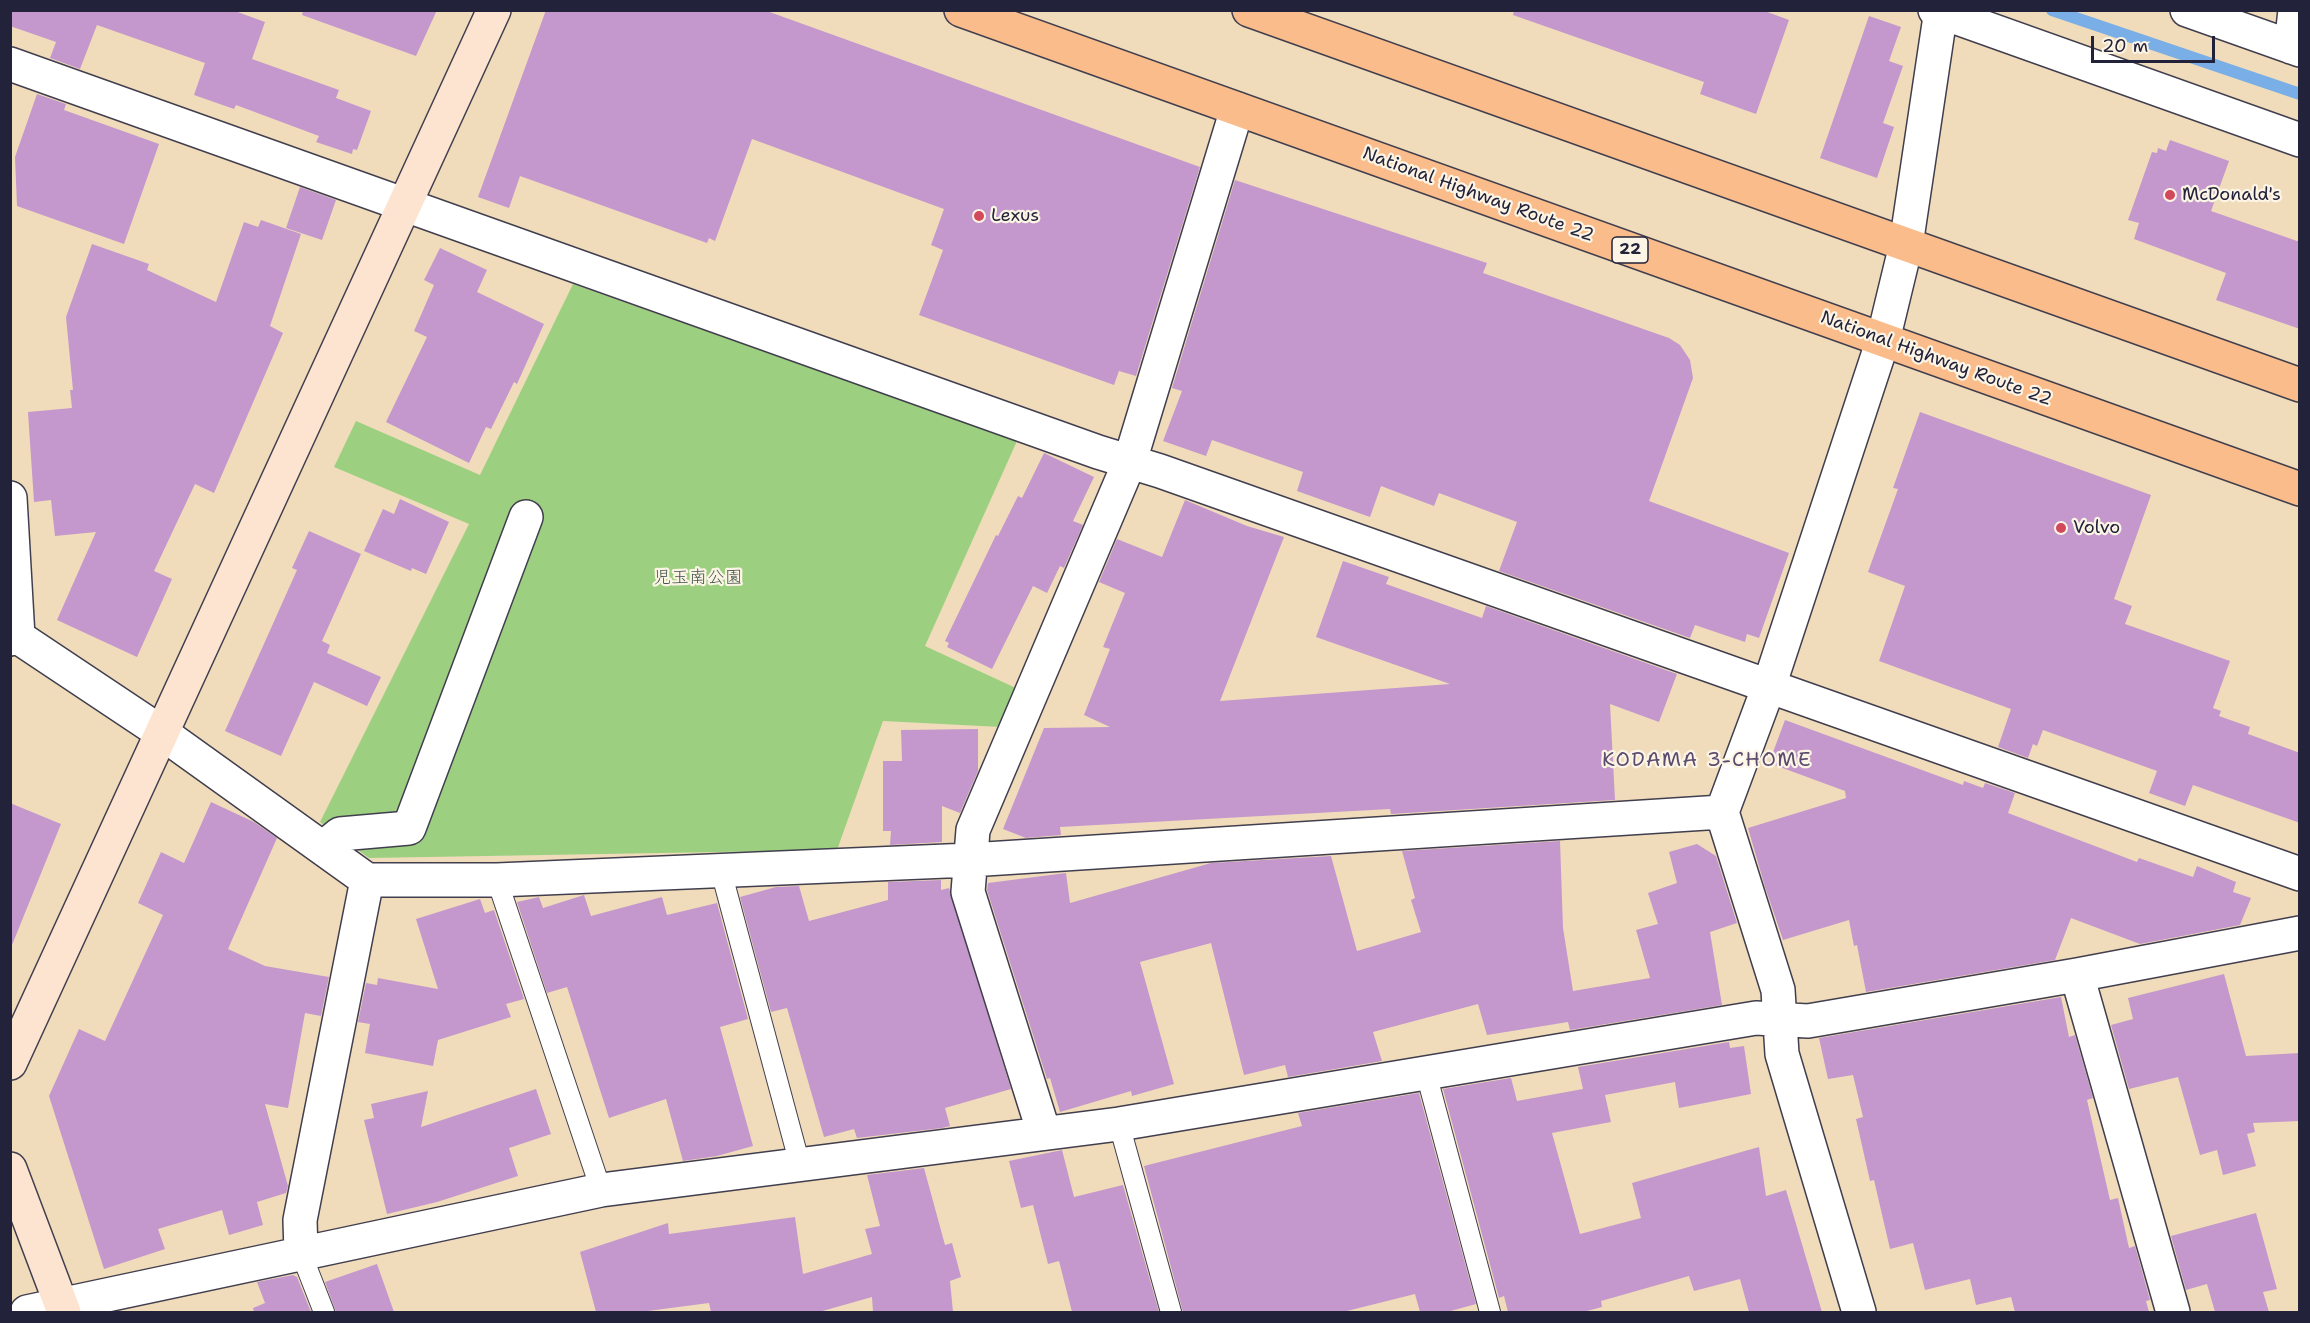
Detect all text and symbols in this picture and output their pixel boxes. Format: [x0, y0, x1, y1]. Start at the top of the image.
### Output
scale bar [2094, 24, 2218, 62]
text: 20 m [2102, 34, 2148, 58]
street label: National Highway Route 22 [1359, 143, 1597, 247]
place label: McDonald's [2182, 184, 2281, 206]
marker: McDonald's [2163, 188, 2177, 202]
place label: Lexus [991, 205, 1039, 227]
marker: Lexus [972, 209, 986, 223]
road number: 22 [1612, 237, 1648, 263]
street label: National Highway Route 22 [1817, 307, 2055, 411]
place label: Volvo [2073, 517, 2120, 539]
marker: Volvo [2054, 521, 2068, 535]
park label: 児玉南公園 [653, 567, 743, 589]
district label: KODAMA 3-CHOME [1602, 749, 1812, 773]

